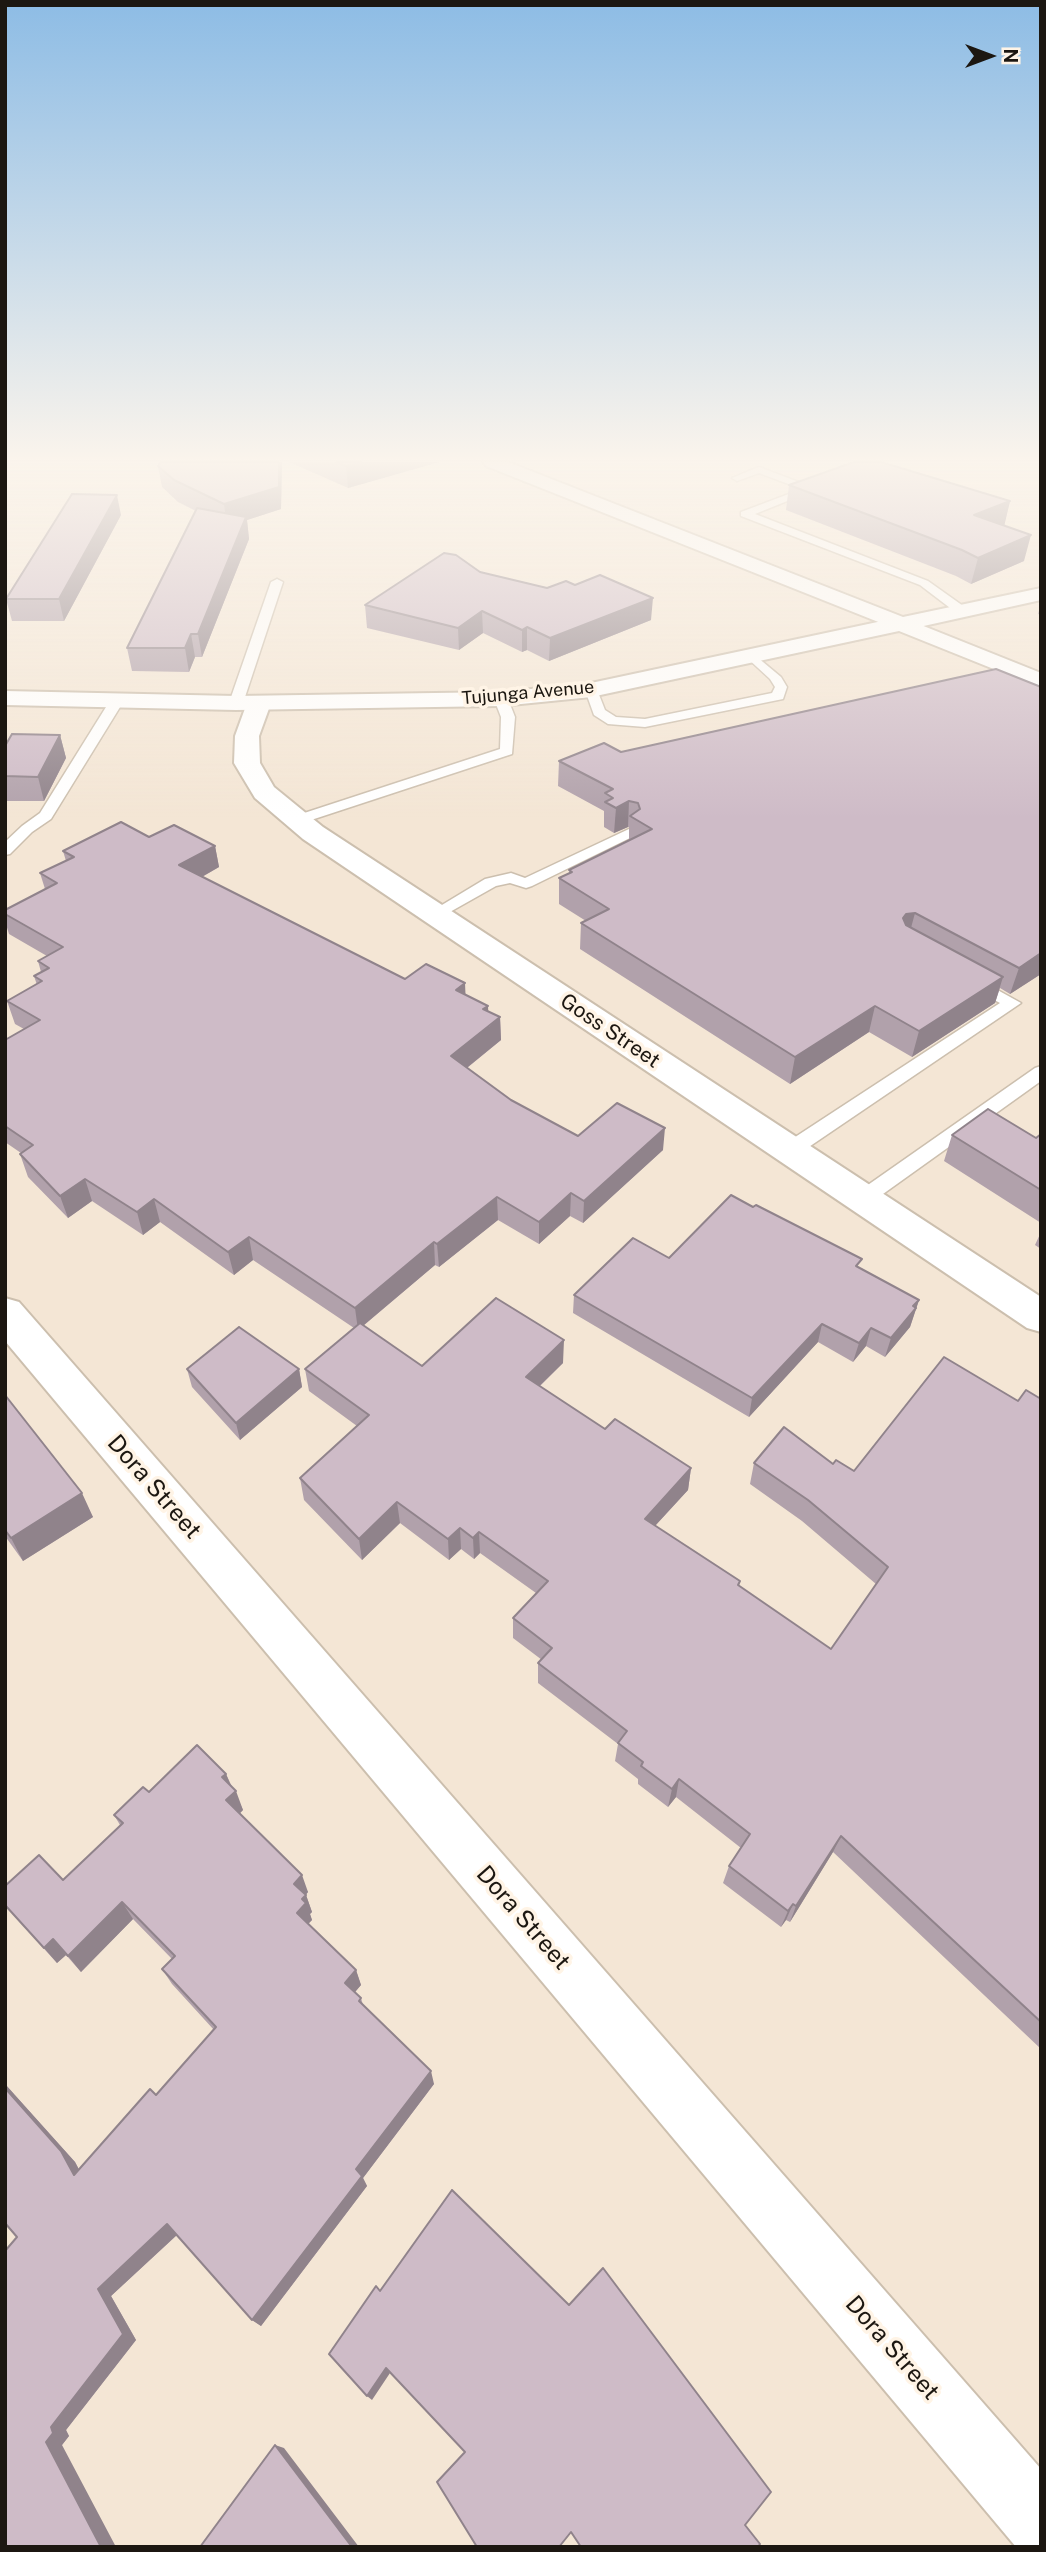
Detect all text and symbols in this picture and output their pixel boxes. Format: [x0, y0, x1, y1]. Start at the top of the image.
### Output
north arrow [955, 21, 1025, 91]
text: N [1000, 49, 1022, 63]
street label: Tujunga Avenue [461, 676, 595, 710]
street label: Goss Street [555, 988, 665, 1074]
street label: Dora Street [101, 1429, 207, 1545]
street label: Dora Street [470, 1860, 576, 1976]
street label: Dora Street [839, 2290, 945, 2406]

